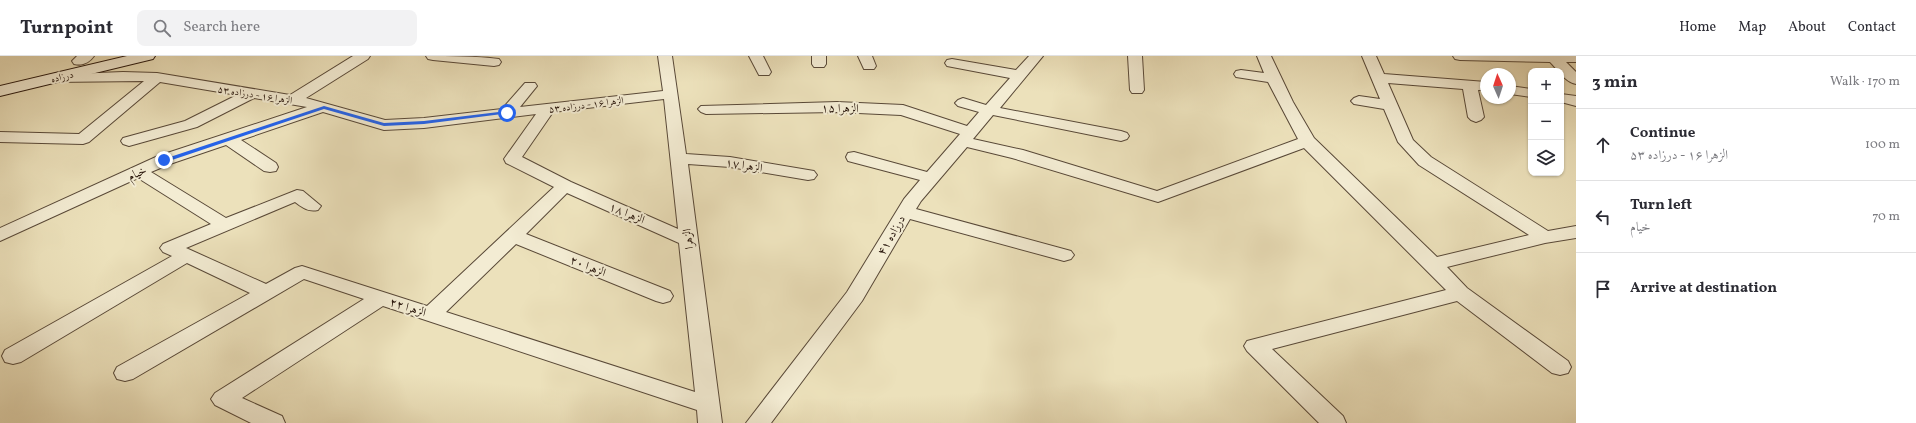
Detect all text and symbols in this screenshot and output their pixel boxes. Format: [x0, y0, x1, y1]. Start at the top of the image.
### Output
search box [137, 10, 417, 46]
text: Turnpoint [20, 15, 113, 41]
icon: search [151, 17, 173, 39]
text: Search here [183, 17, 260, 38]
text: Home [1679, 18, 1716, 37]
text: Map [1738, 18, 1766, 37]
text: About [1788, 18, 1826, 37]
text: Contact [1848, 18, 1896, 37]
street label: درزاده [50, 68, 75, 86]
north arrow [1480, 68, 1516, 104]
map controls [1528, 68, 1564, 176]
button: + [1528, 68, 1564, 104]
text: 3 min [1592, 71, 1638, 94]
text: Walk · 170 m [1830, 73, 1900, 91]
street label: الزهرا ۱۶ - درزاده ۵۳ [217, 82, 293, 108]
street label: الزهرا ۱۶ - درزاده ۵۳ [548, 93, 624, 117]
street label: الزهرا ۱۵ [821, 101, 859, 117]
route start [498, 104, 516, 122]
button: − [1528, 104, 1564, 140]
text: Continue [1630, 123, 1695, 144]
icon: ahead [1592, 134, 1614, 156]
text: 100 m [1865, 136, 1900, 154]
button: layers [1528, 140, 1564, 176]
text: الزهرا ۱۶ - درزاده ۵۳ [1630, 147, 1728, 165]
route end [155, 151, 173, 169]
street label: الزهرا ۱۷ [724, 155, 764, 177]
street label: خیام [125, 163, 150, 187]
text: Turn left [1630, 195, 1692, 216]
street label: الزهرا ۱۸ [606, 199, 647, 229]
icon: left [1592, 206, 1614, 228]
text: 70 m [1872, 208, 1900, 226]
street label: درزاده ۴۱ [874, 213, 910, 258]
text: خیام [1630, 219, 1651, 237]
street label: الزهرا [680, 227, 698, 250]
street label: الزهرا ۲۰ [567, 253, 608, 281]
icon: arrive [1592, 278, 1614, 300]
text: Arrive at destination [1630, 278, 1777, 299]
street label: الزهرا ۲۲ [387, 295, 428, 321]

